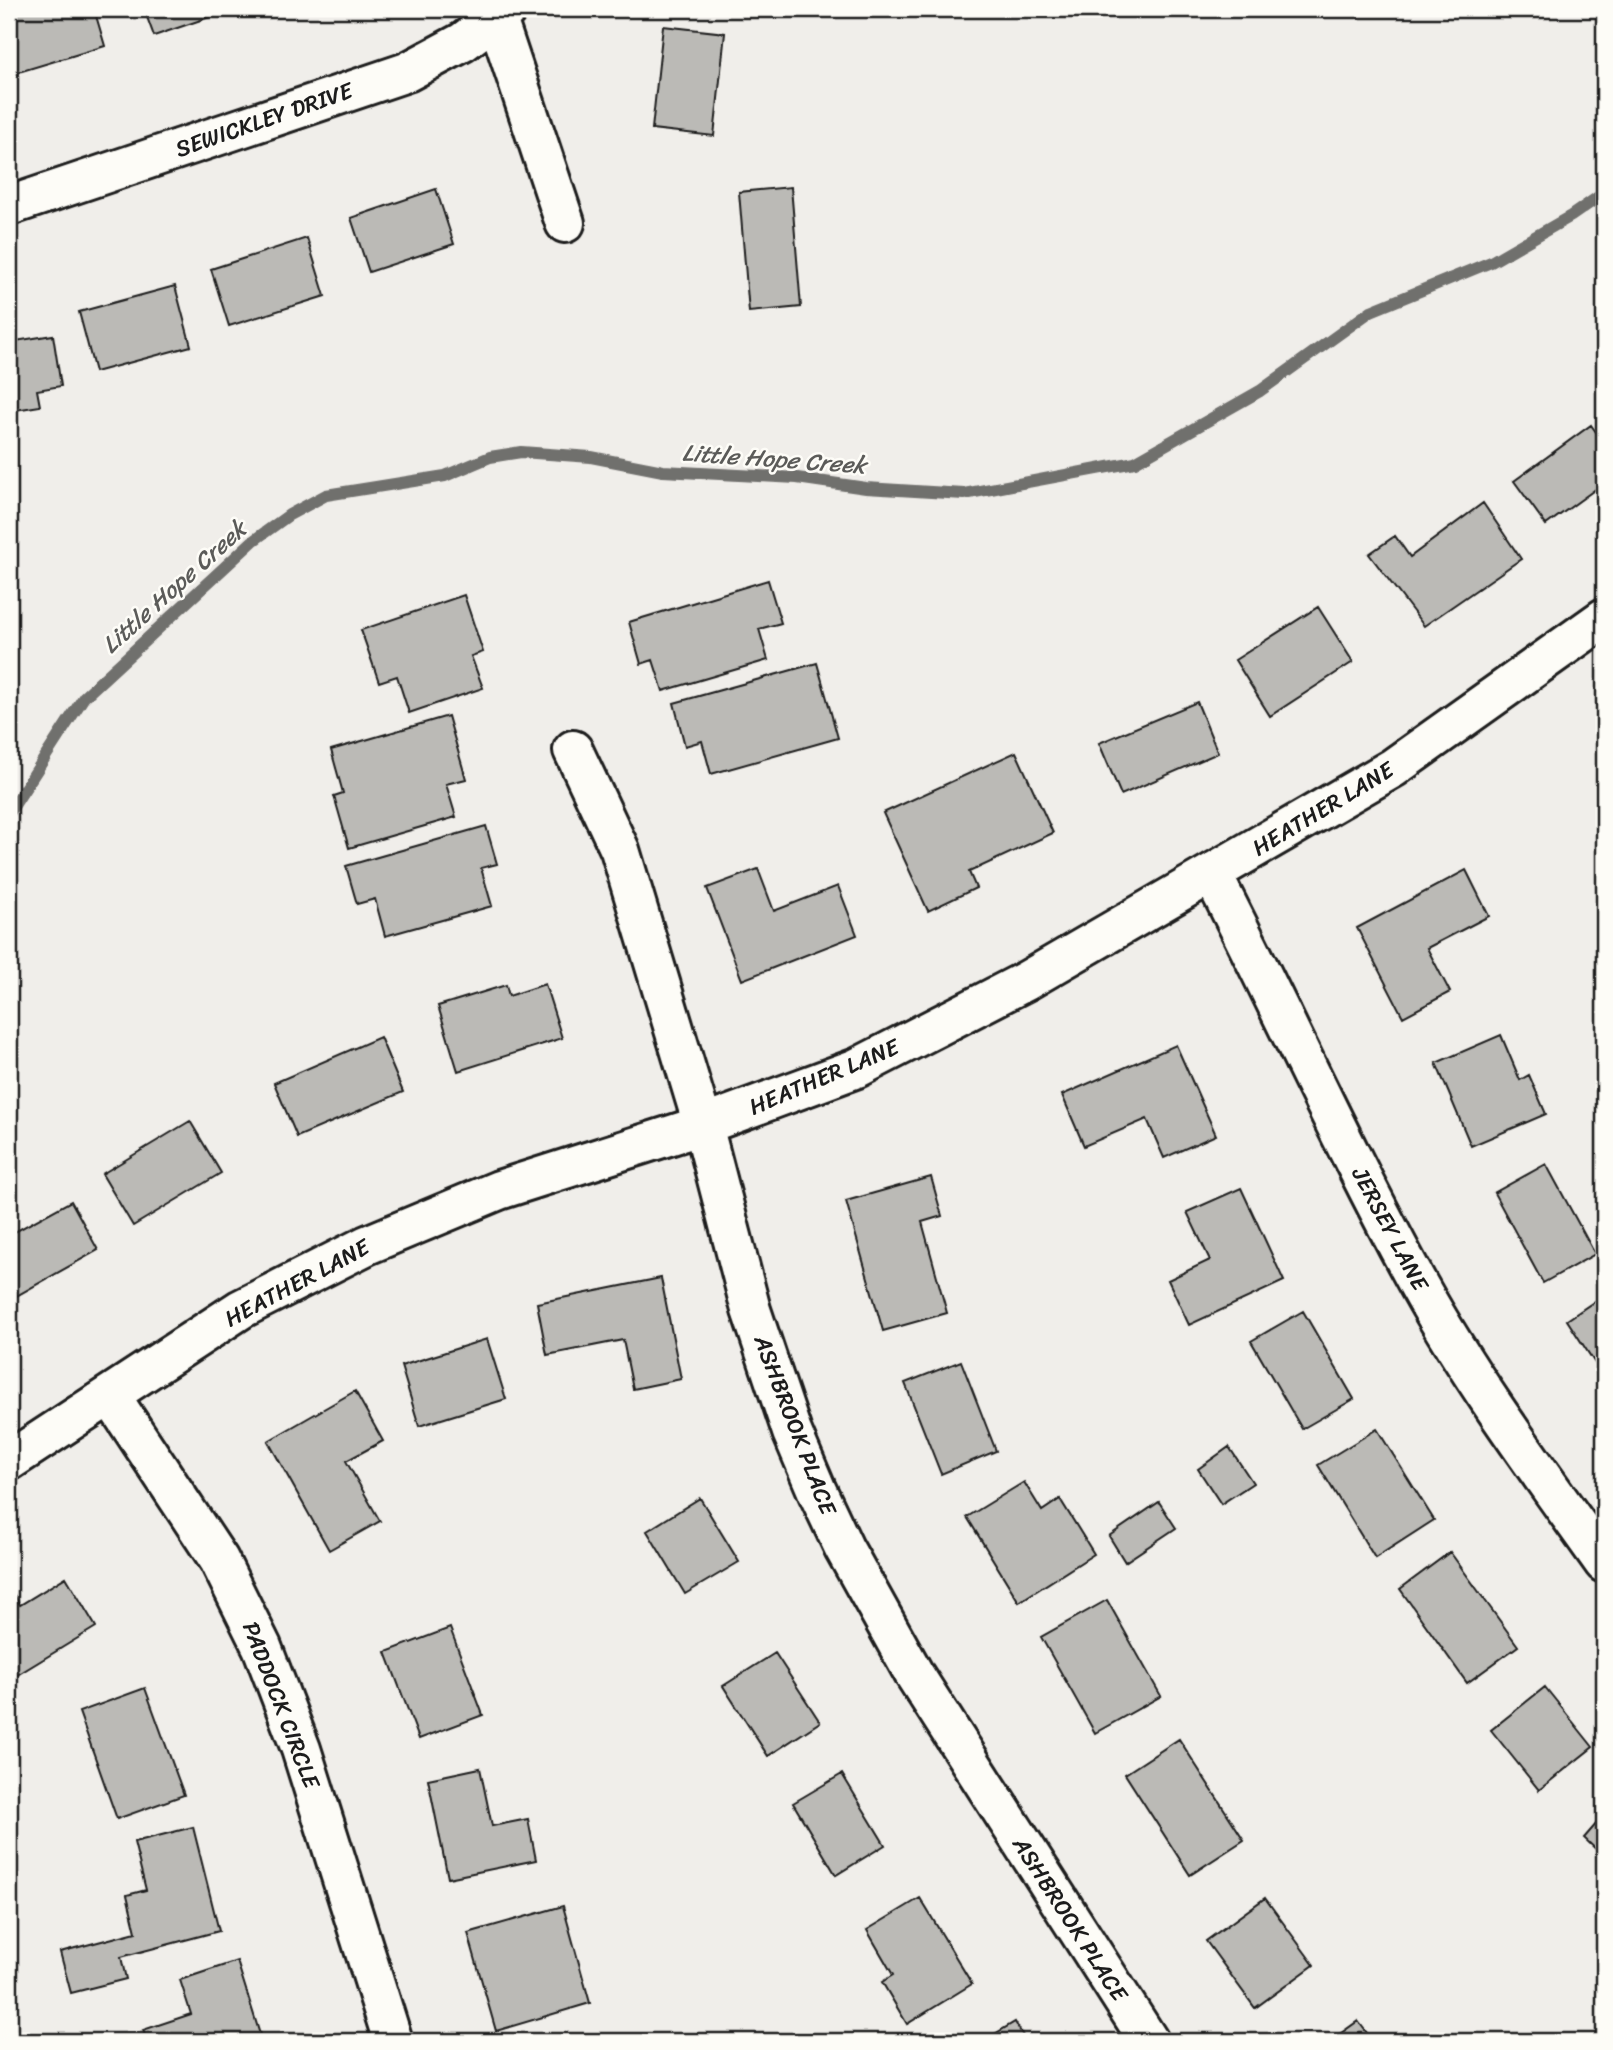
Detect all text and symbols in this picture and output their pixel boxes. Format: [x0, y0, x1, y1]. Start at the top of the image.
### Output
street label: SEWICKLEY DRIVE [170, 70, 360, 170]
water label: Little Hope Creek [681, 432, 870, 487]
water label: Little Hope Creek [92, 508, 259, 664]
street label: HEATHER LANE [1244, 750, 1403, 868]
street label: HEATHER LANE [742, 1026, 907, 1127]
street label: JERSEY LANE [1340, 1159, 1441, 1300]
street label: HEATHER LANE [217, 1227, 378, 1339]
street label: ASHBROOK PLACE [741, 1328, 849, 1522]
street label: PADDOCK CIRCLE [230, 1615, 332, 1796]
street label: ASHBROOK PLACE [1000, 1827, 1140, 2011]

